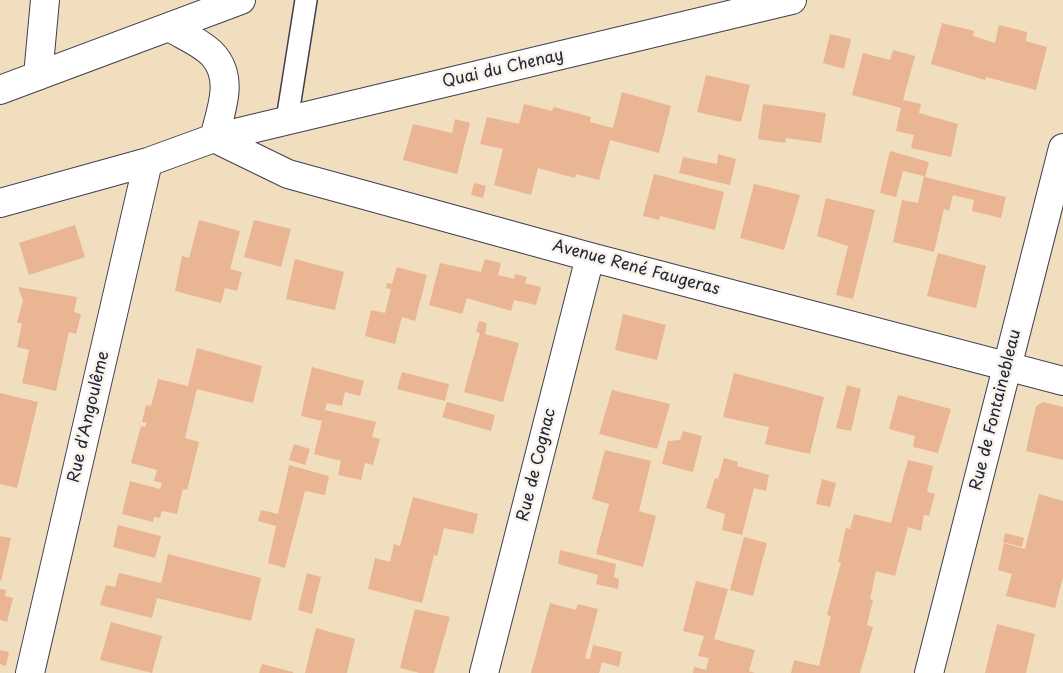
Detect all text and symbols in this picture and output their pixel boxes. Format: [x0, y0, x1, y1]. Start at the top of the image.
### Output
street label: Quai du Chenay [441, 46, 565, 92]
street label: Avenue René Faugeras [550, 236, 722, 300]
street label: Rue de Fontainebleau [967, 327, 1025, 493]
street label: Rue d'Angoulême [65, 349, 113, 485]
street label: Rue de Cognac [514, 407, 560, 523]

